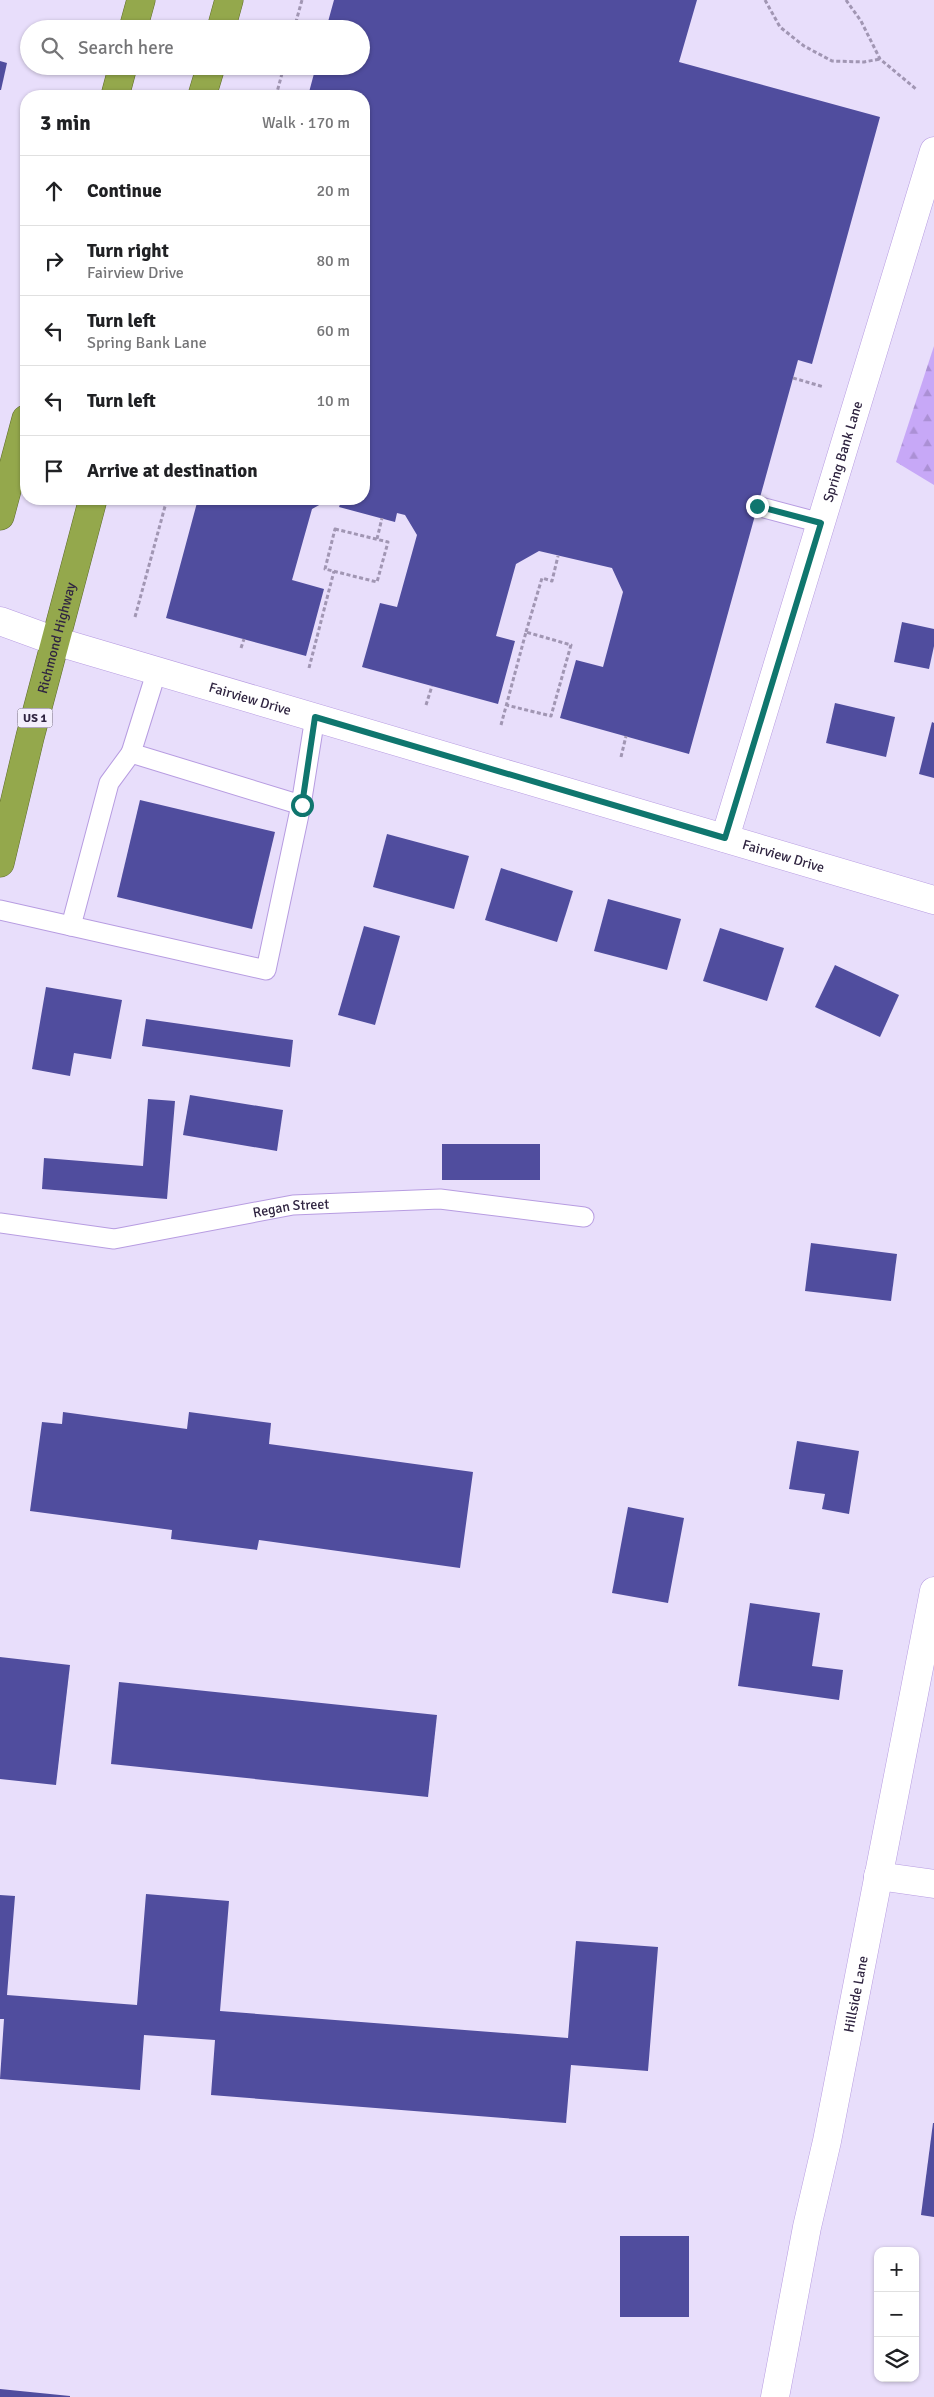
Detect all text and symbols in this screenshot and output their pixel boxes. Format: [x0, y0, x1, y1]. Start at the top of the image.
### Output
search box [20, 20, 370, 75]
icon: search [38, 34, 66, 62]
text: Search here [78, 36, 174, 60]
text: 3 min [40, 110, 91, 136]
text: Walk · 170 m [262, 113, 350, 133]
icon: ahead [40, 177, 68, 205]
text: Continue [87, 179, 162, 203]
text: 20 m [316, 181, 350, 201]
text: Turn right [87, 239, 169, 263]
icon: right [40, 247, 68, 275]
text: 80 m [316, 251, 350, 271]
text: Fairview Drive [87, 263, 184, 283]
text: Turn left [87, 309, 156, 333]
icon: left [40, 317, 68, 345]
text: 60 m [316, 321, 350, 341]
text: Spring Bank Lane [87, 333, 207, 353]
icon: left [40, 387, 68, 415]
text: Turn left [87, 389, 156, 413]
text: 10 m [316, 391, 350, 411]
street label: Spring Bank Lane [820, 399, 866, 504]
icon: arrive [40, 457, 68, 485]
text: Arrive at destination [87, 459, 258, 483]
route end [746, 495, 769, 518]
street label: Richmond Highway [34, 580, 80, 696]
street label: Fairview Drive [207, 679, 293, 719]
road number: US 1 [18, 708, 52, 728]
route start [291, 794, 314, 817]
street label: Fairview Drive [740, 836, 826, 876]
street label: Regan Street [251, 1196, 330, 1221]
street label: Hillside Lane [840, 1954, 872, 2034]
map controls [874, 2247, 919, 2382]
button: + [874, 2247, 919, 2292]
button: − [874, 2292, 919, 2337]
button: layers [874, 2337, 919, 2382]

